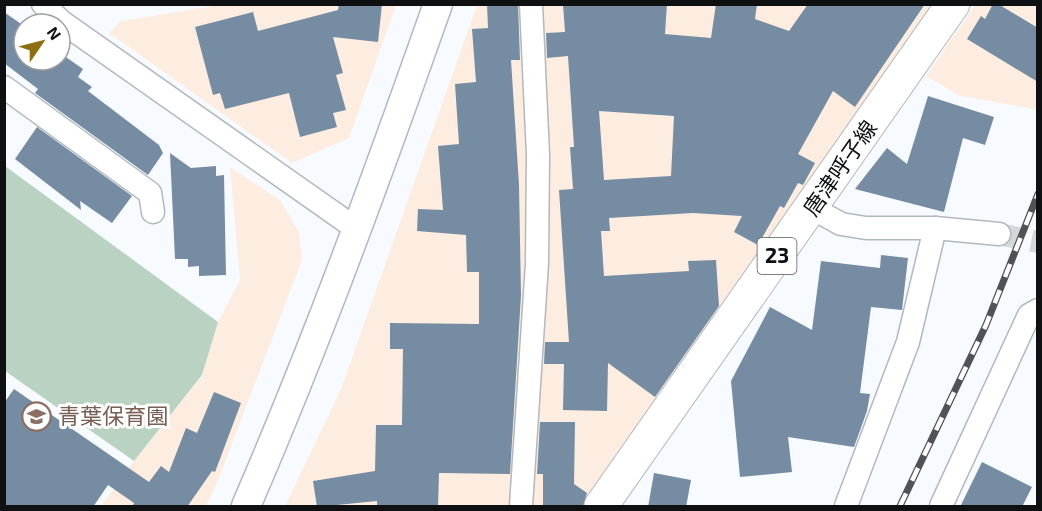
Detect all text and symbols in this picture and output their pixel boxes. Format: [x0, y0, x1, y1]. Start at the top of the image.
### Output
north arrow [12, 12, 72, 72]
text: N [44, 23, 66, 43]
street label: 唐津呼子線 [797, 115, 881, 220]
road number: 23 [758, 238, 796, 274]
school or university icon: 青葉保育園 [21, 400, 53, 432]
place label: 青葉保育園 [58, 402, 168, 428]

